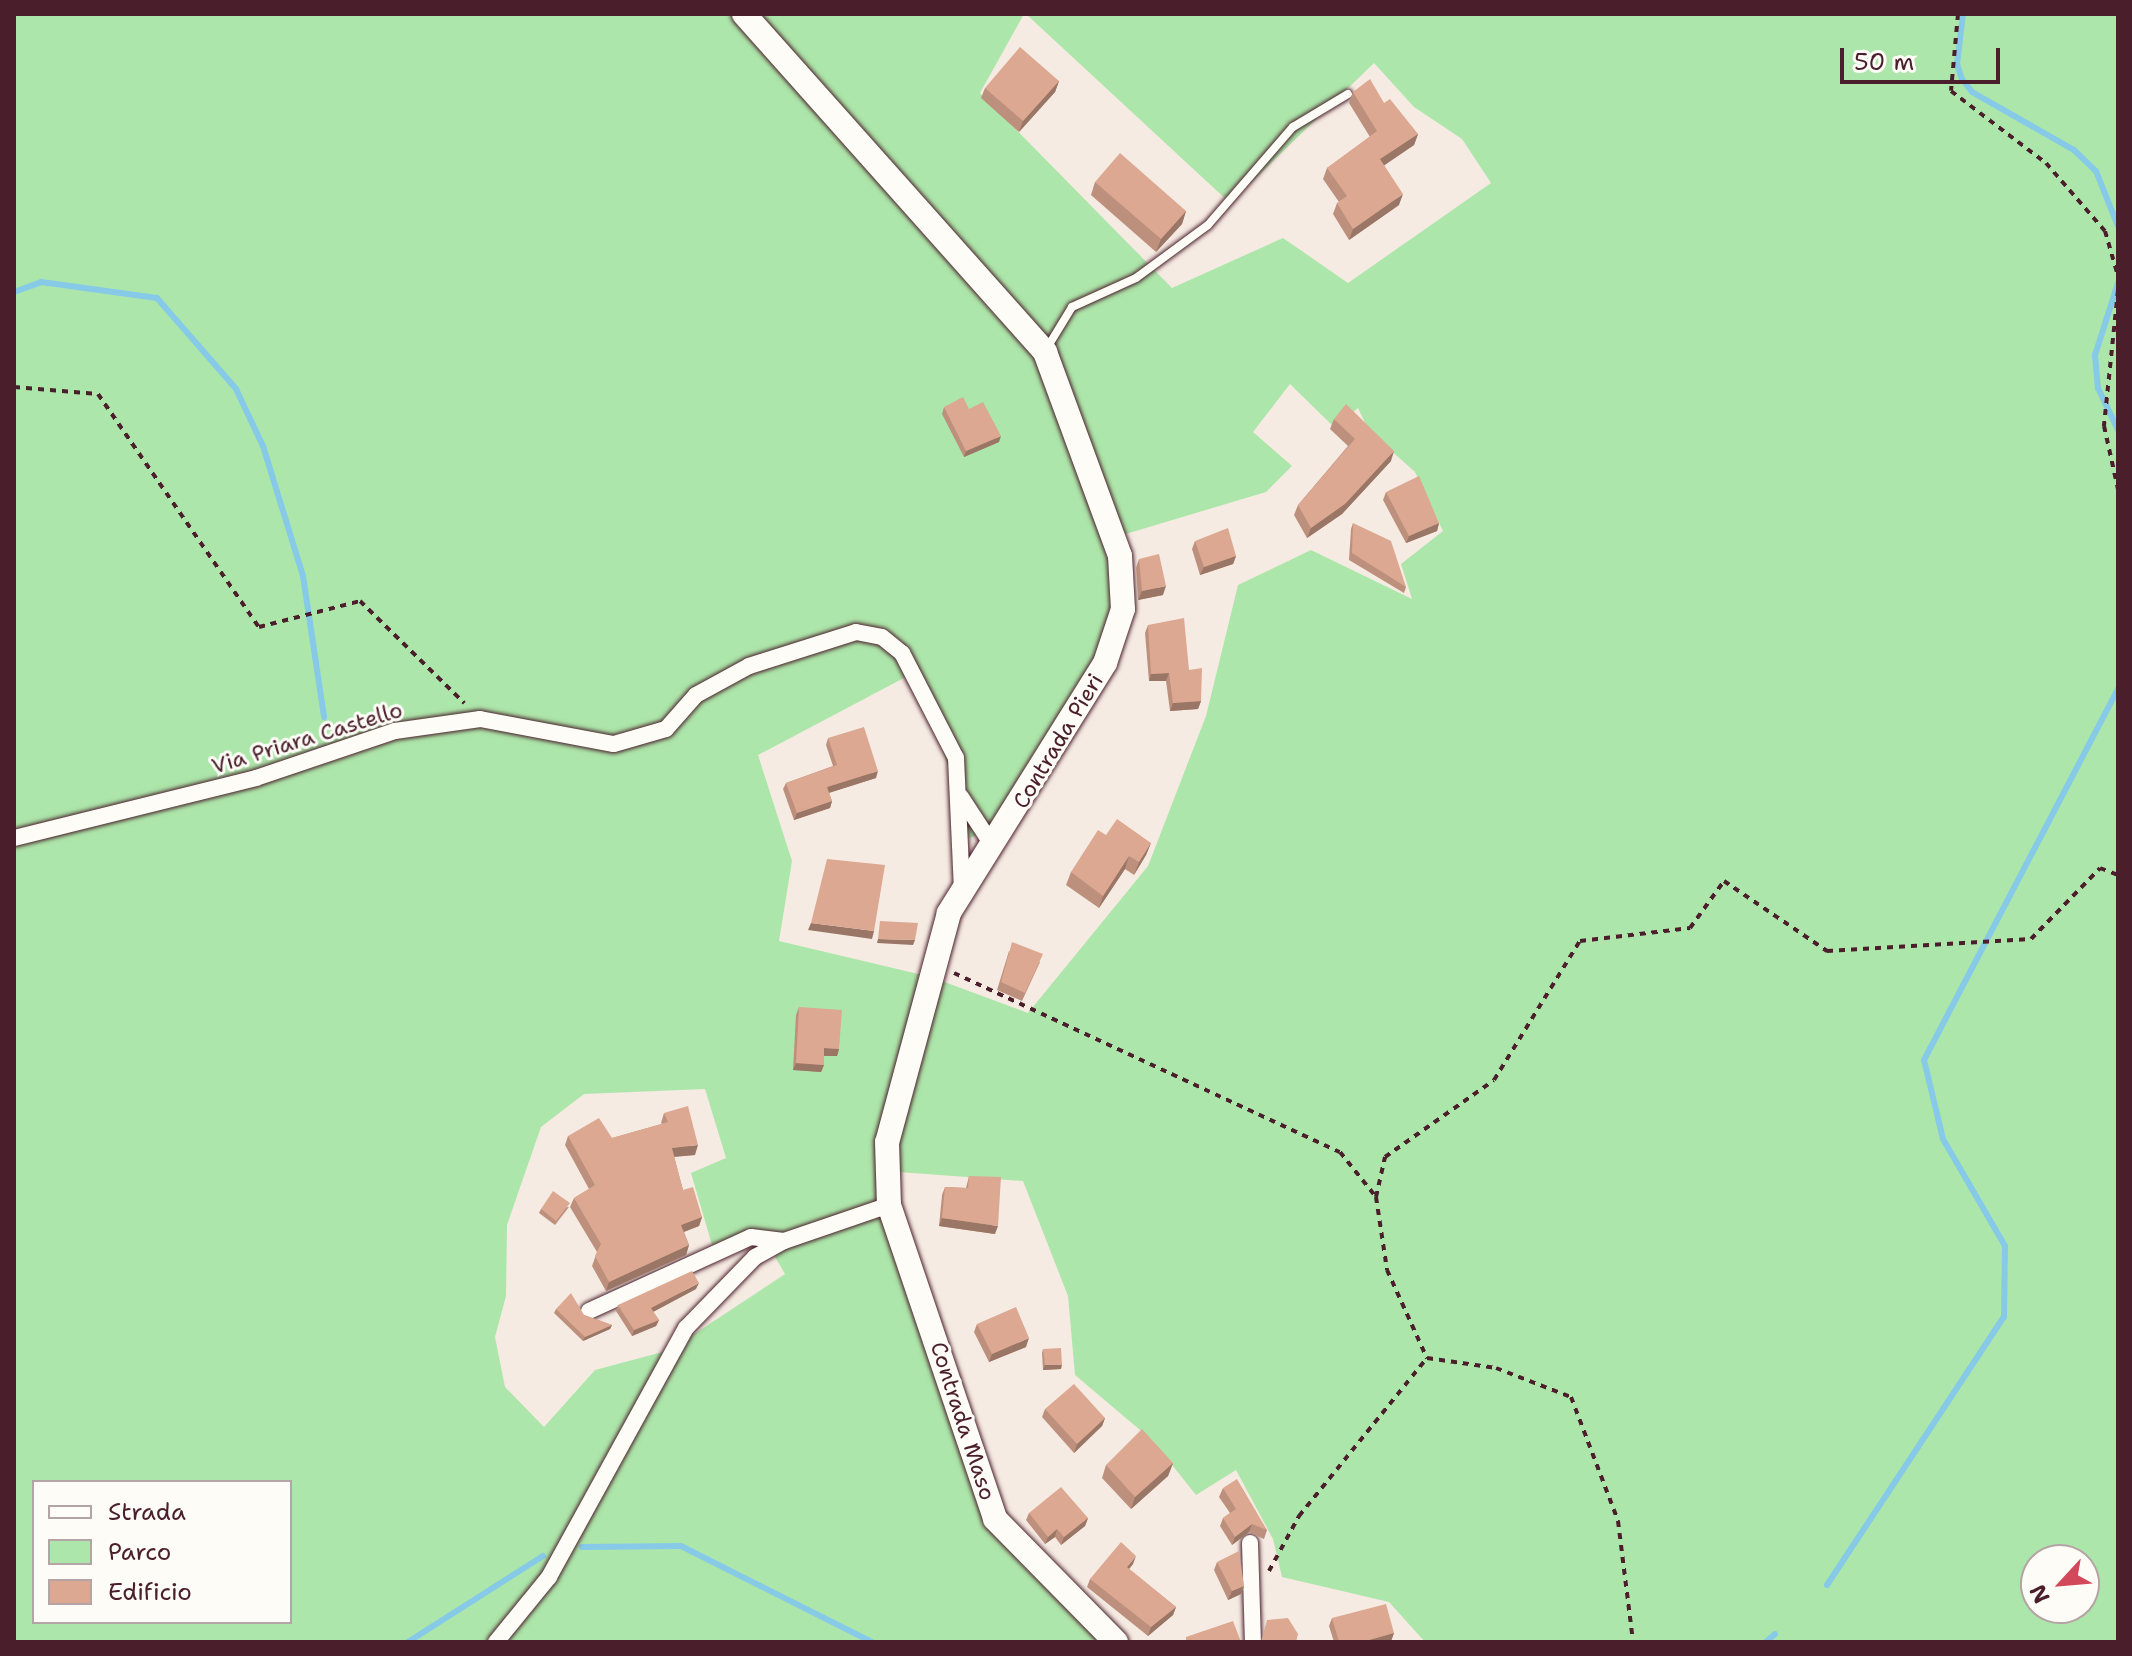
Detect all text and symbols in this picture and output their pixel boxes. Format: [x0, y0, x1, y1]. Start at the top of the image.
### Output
scale bar [1844, 32, 2004, 82]
text: 50 m [1854, 46, 1914, 78]
street label: Contrada Pieri [1007, 669, 1109, 813]
street label: Via Priara Castello [208, 696, 406, 780]
street label: Contrada Maso [925, 1338, 1001, 1504]
legend [32, 1480, 292, 1624]
text: Strada [108, 1496, 186, 1528]
text: Parco [108, 1536, 171, 1568]
north arrow [2020, 1544, 2100, 1624]
text: Edificio [108, 1576, 192, 1608]
text: N [2023, 1580, 2057, 1608]

